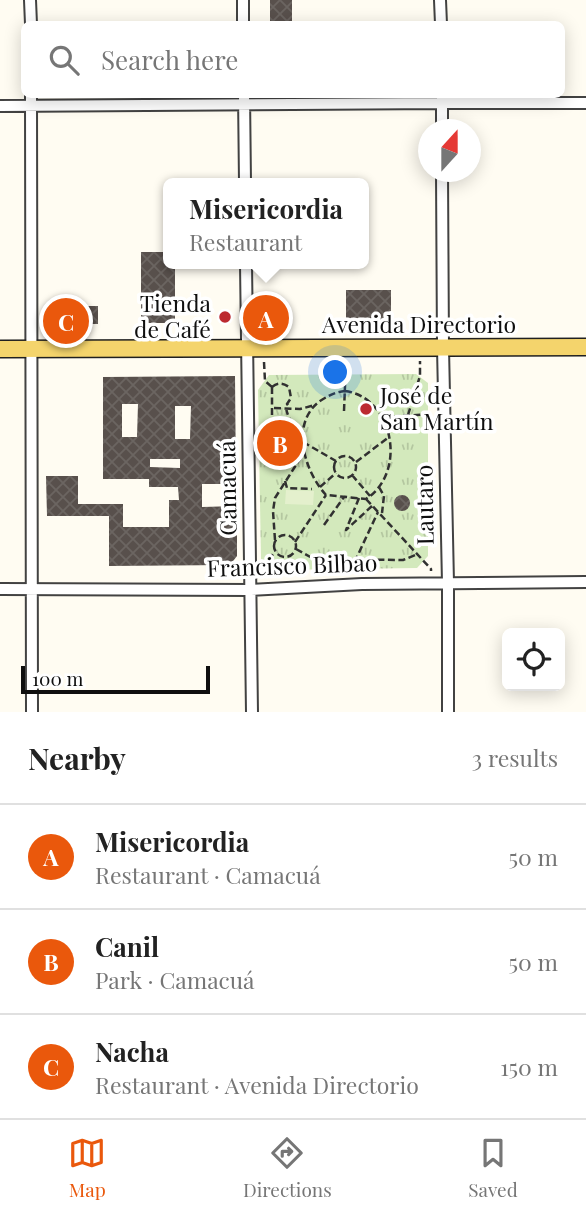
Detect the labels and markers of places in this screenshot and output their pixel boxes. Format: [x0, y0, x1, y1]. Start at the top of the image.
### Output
place label: Tienda de Café [134, 287, 212, 344]
pin: A [243, 292, 289, 344]
pin: C [43, 295, 89, 347]
marker: Tienda de Café [217, 309, 233, 325]
place label: José de San Martín [379, 379, 494, 436]
marker: José de San Martín [358, 401, 374, 417]
pin: B [257, 417, 303, 469]

